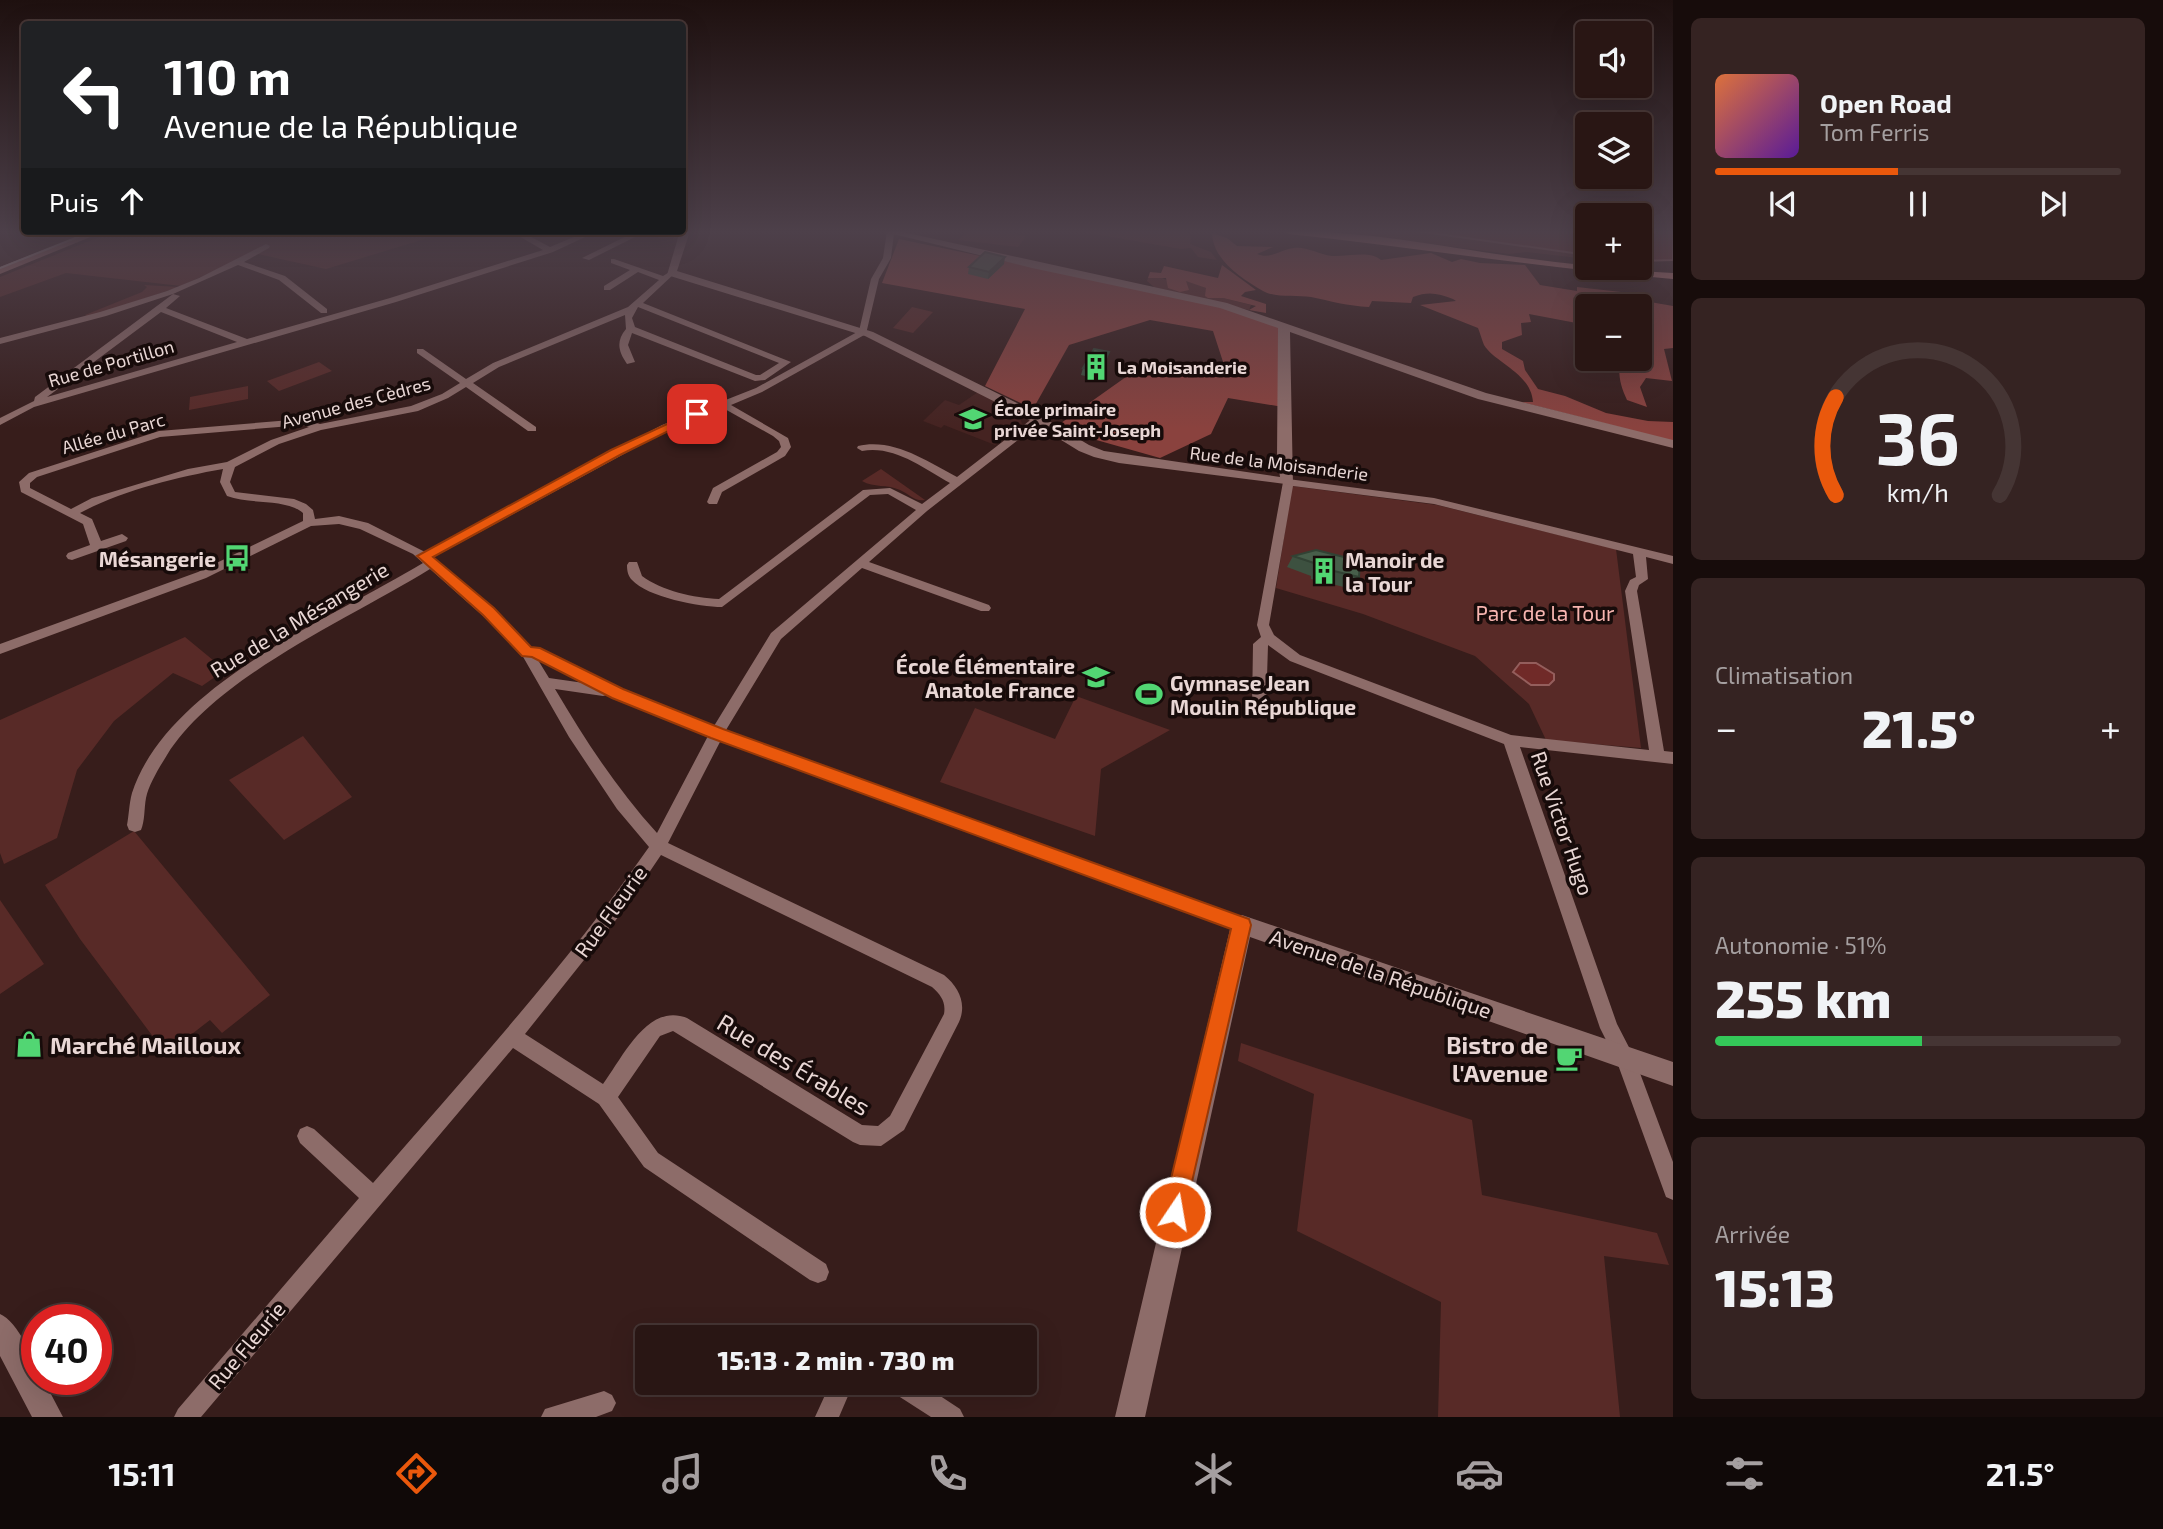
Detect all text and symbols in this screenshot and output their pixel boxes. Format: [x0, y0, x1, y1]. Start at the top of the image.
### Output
map controls [1575, 21, 1652, 371]
button: sound [1575, 21, 1652, 98]
text: 110 m [164, 46, 291, 105]
icon: left [49, 49, 140, 140]
text: Open Road [1820, 87, 1952, 118]
text: Avenue de la République [164, 106, 518, 144]
button: layers [1575, 112, 1652, 189]
text: Tom Ferris [1820, 118, 1929, 146]
icon: ahead [113, 182, 151, 220]
icon: previous [1764, 185, 1802, 223]
icon: pause [1899, 185, 1937, 223]
icon: next [2034, 185, 2072, 223]
text: Puis [49, 186, 99, 217]
button: + [1575, 203, 1652, 280]
button: − [1575, 294, 1652, 371]
street label: Rue de Portillon [46, 335, 176, 391]
building icon: La Moisanderie [1081, 352, 1111, 382]
place label: La Moisanderie [1117, 356, 1247, 378]
street label: Avenue des Cèdres [279, 372, 433, 432]
pin [667, 384, 727, 444]
text: 36 [1876, 392, 1960, 480]
icon: arrive [678, 395, 716, 433]
place label: École primaire privée Saint-Joseph [994, 398, 1161, 441]
school or university icon: École primaire privée Saint-Joseph [958, 404, 988, 434]
street label: Allée du Parc [59, 408, 167, 458]
street label: Rue de la Moisanderie [1189, 441, 1369, 485]
text: km/h [1887, 476, 1949, 506]
bus stop icon: Mésangerie [222, 543, 252, 573]
place label: Mésangerie [99, 546, 216, 571]
place label: Manoir de la Tour [1345, 547, 1445, 596]
street label: Rue de la Mésangerie [205, 556, 393, 682]
building icon: Manoir de la Tour [1309, 556, 1339, 586]
park label: Parc de la Tour [1475, 600, 1615, 625]
place label: École Élémentaire Anatole France [896, 653, 1075, 702]
text: Climatisation [1715, 661, 1853, 689]
school or university icon: École Élémentaire Anatole France [1081, 662, 1111, 692]
place label: Gymnase Jean Moulin République [1170, 670, 1356, 719]
sports icon: Gymnase Jean Moulin République [1134, 679, 1164, 709]
text: 21.5° [1862, 696, 1976, 758]
text: − [1715, 704, 1737, 750]
text: + [2100, 704, 2121, 750]
street label: Rue Victor Hugo [1527, 748, 1599, 898]
street label: Rue Fleurie [569, 861, 651, 961]
street label: Avenue de la République [1267, 923, 1495, 1023]
text: Autonomie · 51% [1715, 931, 1887, 959]
text: 255 km [1715, 966, 1892, 1028]
street label: Rue des Érables [712, 1007, 876, 1121]
shop icon: Marché Mailloux [14, 1029, 44, 1059]
place label: Marché Mailloux [50, 1030, 241, 1059]
place label: Bistro de l'Avenue [1446, 1030, 1548, 1087]
cafe icon: Bistro de l'Avenue [1554, 1043, 1584, 1073]
position arrow [1138, 1175, 1212, 1249]
text: Arrivée [1715, 1220, 1790, 1248]
text: 15:13 [1715, 1255, 1835, 1317]
street label: Rue Fleurie [202, 1296, 290, 1394]
speed limit sign: 40 [21, 1304, 112, 1395]
text: 15:13 · 2 min · 730 m [718, 1344, 954, 1375]
icon: directions [392, 1449, 441, 1498]
icon: music [658, 1449, 707, 1498]
icon: phone [923, 1449, 972, 1498]
icon: climate [1189, 1449, 1238, 1498]
icon: car [1455, 1449, 1504, 1498]
icon: filters [1720, 1449, 1769, 1498]
text: 15:11 [108, 1454, 176, 1492]
text: 21.5° [1986, 1454, 2055, 1492]

